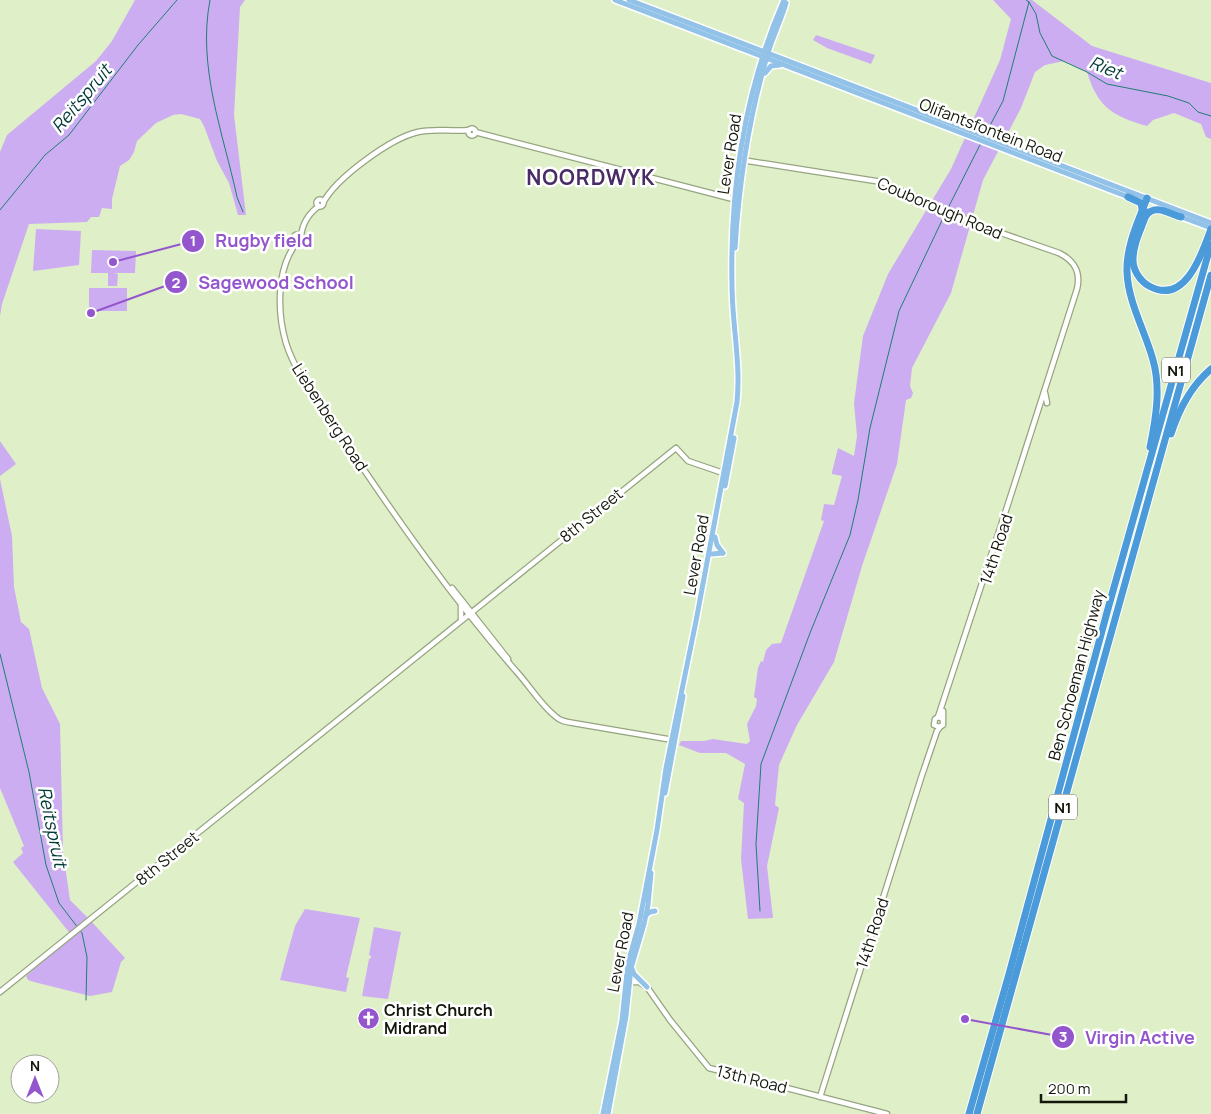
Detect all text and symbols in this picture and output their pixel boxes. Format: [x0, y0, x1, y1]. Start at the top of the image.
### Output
water label: Riet [1086, 50, 1128, 85]
water label: Reitspruit [45, 58, 118, 137]
street label: Olifantsfontein Road [916, 93, 1066, 167]
street label: Lever Road [712, 112, 746, 196]
district label: NOORDWYK [526, 163, 656, 191]
street label: Couborough Road [874, 172, 1006, 244]
callout: Rugby field [181, 224, 323, 257]
text: Rugby field [215, 228, 313, 252]
text: 1 [190, 230, 196, 251]
callout: Sagewood School [164, 266, 364, 299]
text: Sagewood School [198, 270, 354, 294]
text: 2 [172, 272, 181, 293]
road number: N1 [1162, 358, 1190, 382]
street label: Liebenberg Road [287, 359, 373, 475]
street label: 8th Street [555, 483, 627, 547]
street label: 14th Road [974, 511, 1018, 587]
street label: Lever Road [678, 513, 714, 597]
street label: Ben Schoeman Highway [1043, 587, 1110, 763]
water label: Reitspruit [33, 784, 74, 871]
road number: N1 [1049, 794, 1077, 820]
street label: 8th Street [131, 826, 203, 890]
street label: 14th Road [850, 895, 894, 971]
street label: Lever Road [601, 910, 639, 994]
place label: Christ Church Midrand [384, 999, 493, 1039]
church icon: Christ Church Midrand [356, 1007, 380, 1031]
callout: Virgin Active [1050, 1021, 1205, 1054]
text: Virgin Active [1085, 1025, 1195, 1049]
text: 3 [1059, 1026, 1067, 1047]
north arrow [10, 1054, 60, 1104]
text: N [30, 1056, 40, 1075]
street label: 13th Road [714, 1060, 790, 1098]
scale bar [1041, 1072, 1126, 1104]
text: 200 m [1048, 1078, 1091, 1099]

